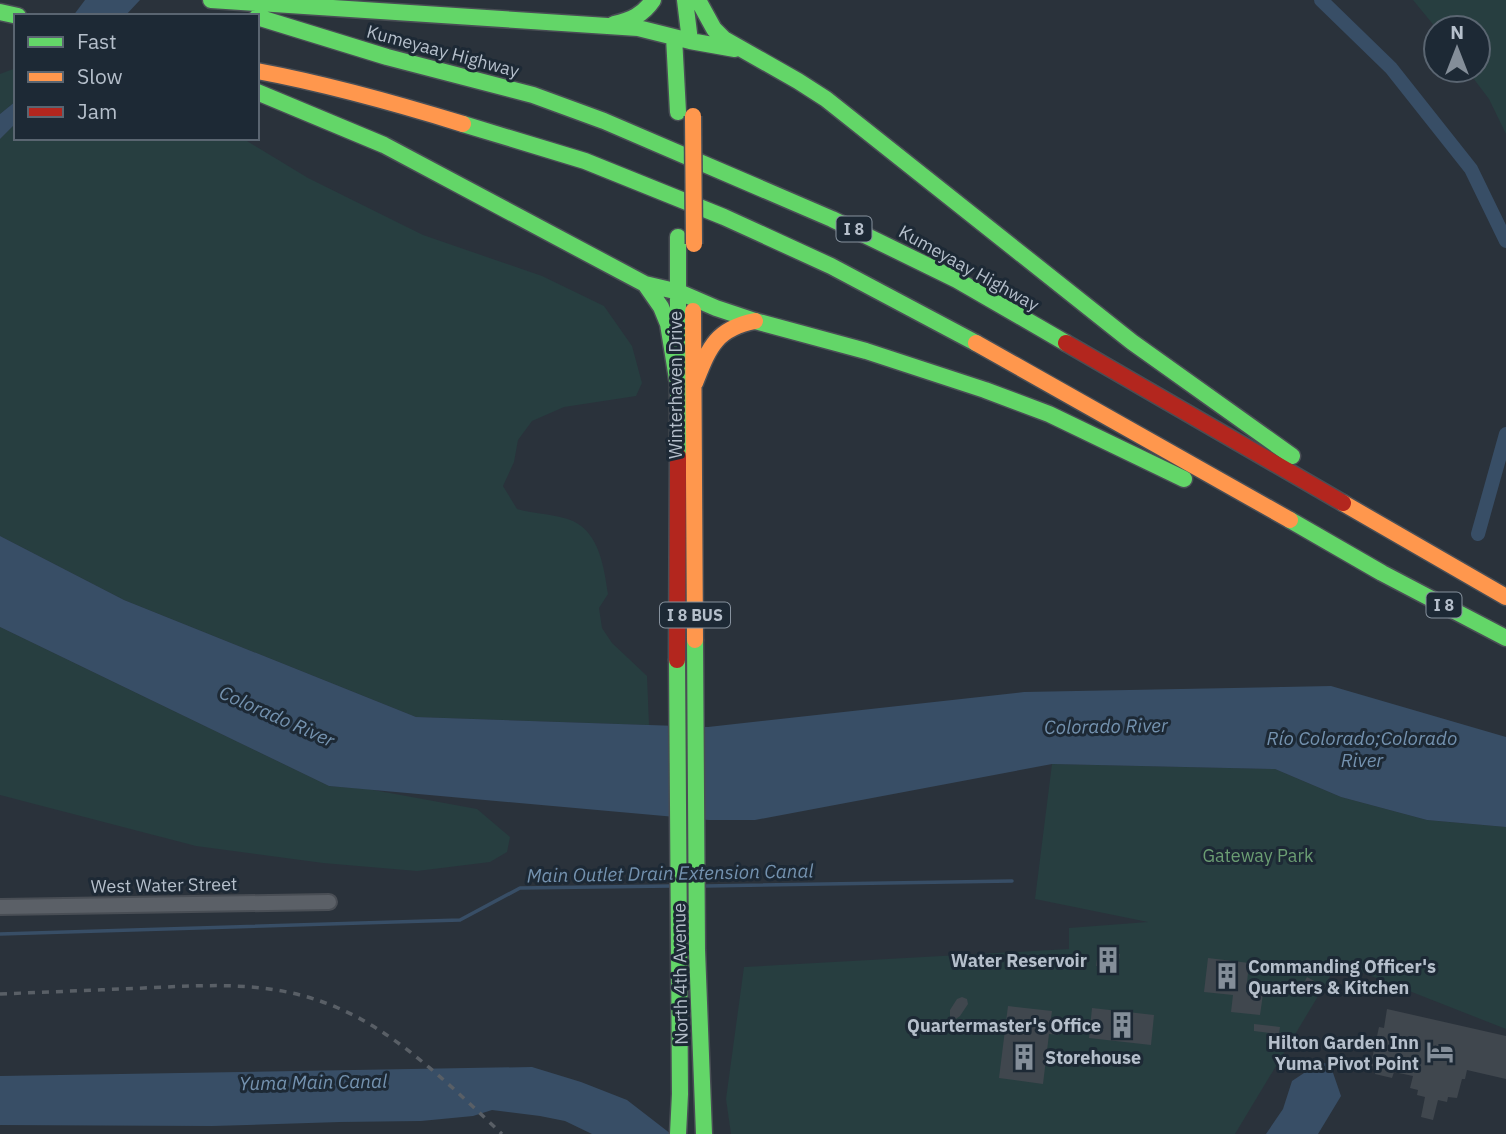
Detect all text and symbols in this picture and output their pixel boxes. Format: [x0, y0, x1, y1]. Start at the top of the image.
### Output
legend [14, 14, 259, 140]
north arrow [1422, 14, 1492, 84]
street label: Kumeyaay Highway [364, 20, 522, 82]
text: N [1450, 20, 1464, 44]
text: Fast [77, 27, 117, 55]
text: Slow [77, 62, 123, 90]
text: Jam [77, 97, 117, 125]
road number: I 8 [836, 216, 872, 242]
street label: Kumeyaay Highway [895, 220, 1043, 316]
street label: Winterhaven Drive [664, 311, 687, 459]
road number: I 8 [1426, 592, 1462, 618]
road number: I 8 BUS [660, 602, 730, 628]
water label: Colorado River [216, 680, 339, 753]
water label: Colorado River [1044, 713, 1169, 739]
water label: Río Colorado;Colorado River [1267, 726, 1457, 772]
park label: Gateway Park [1202, 844, 1314, 867]
water label: Main Outlet Drain Extension Canal [526, 858, 814, 888]
street label: West Water Street [90, 872, 238, 898]
street label: North 4th Avenue [667, 903, 693, 1045]
building icon: Water Reservoir [1093, 945, 1123, 975]
place label: Water Reservoir [951, 949, 1087, 972]
place label: Commanding Officer's Quarters & Kitchen [1248, 955, 1436, 999]
building icon: Commanding Officer's Quarters & Kitchen [1212, 961, 1242, 991]
building icon: Quartermaster's Office [1107, 1010, 1137, 1040]
place label: Quartermaster's Office [907, 1014, 1101, 1037]
place label: Hilton Garden Inn Yuma Pivot Point [1268, 1031, 1419, 1075]
hotel icon: Hilton Garden Inn Yuma Pivot Point [1425, 1037, 1455, 1067]
building icon: Storehouse [1009, 1042, 1039, 1072]
place label: Storehouse [1045, 1046, 1141, 1069]
water label: Yuma Main Canal [239, 1069, 387, 1095]

